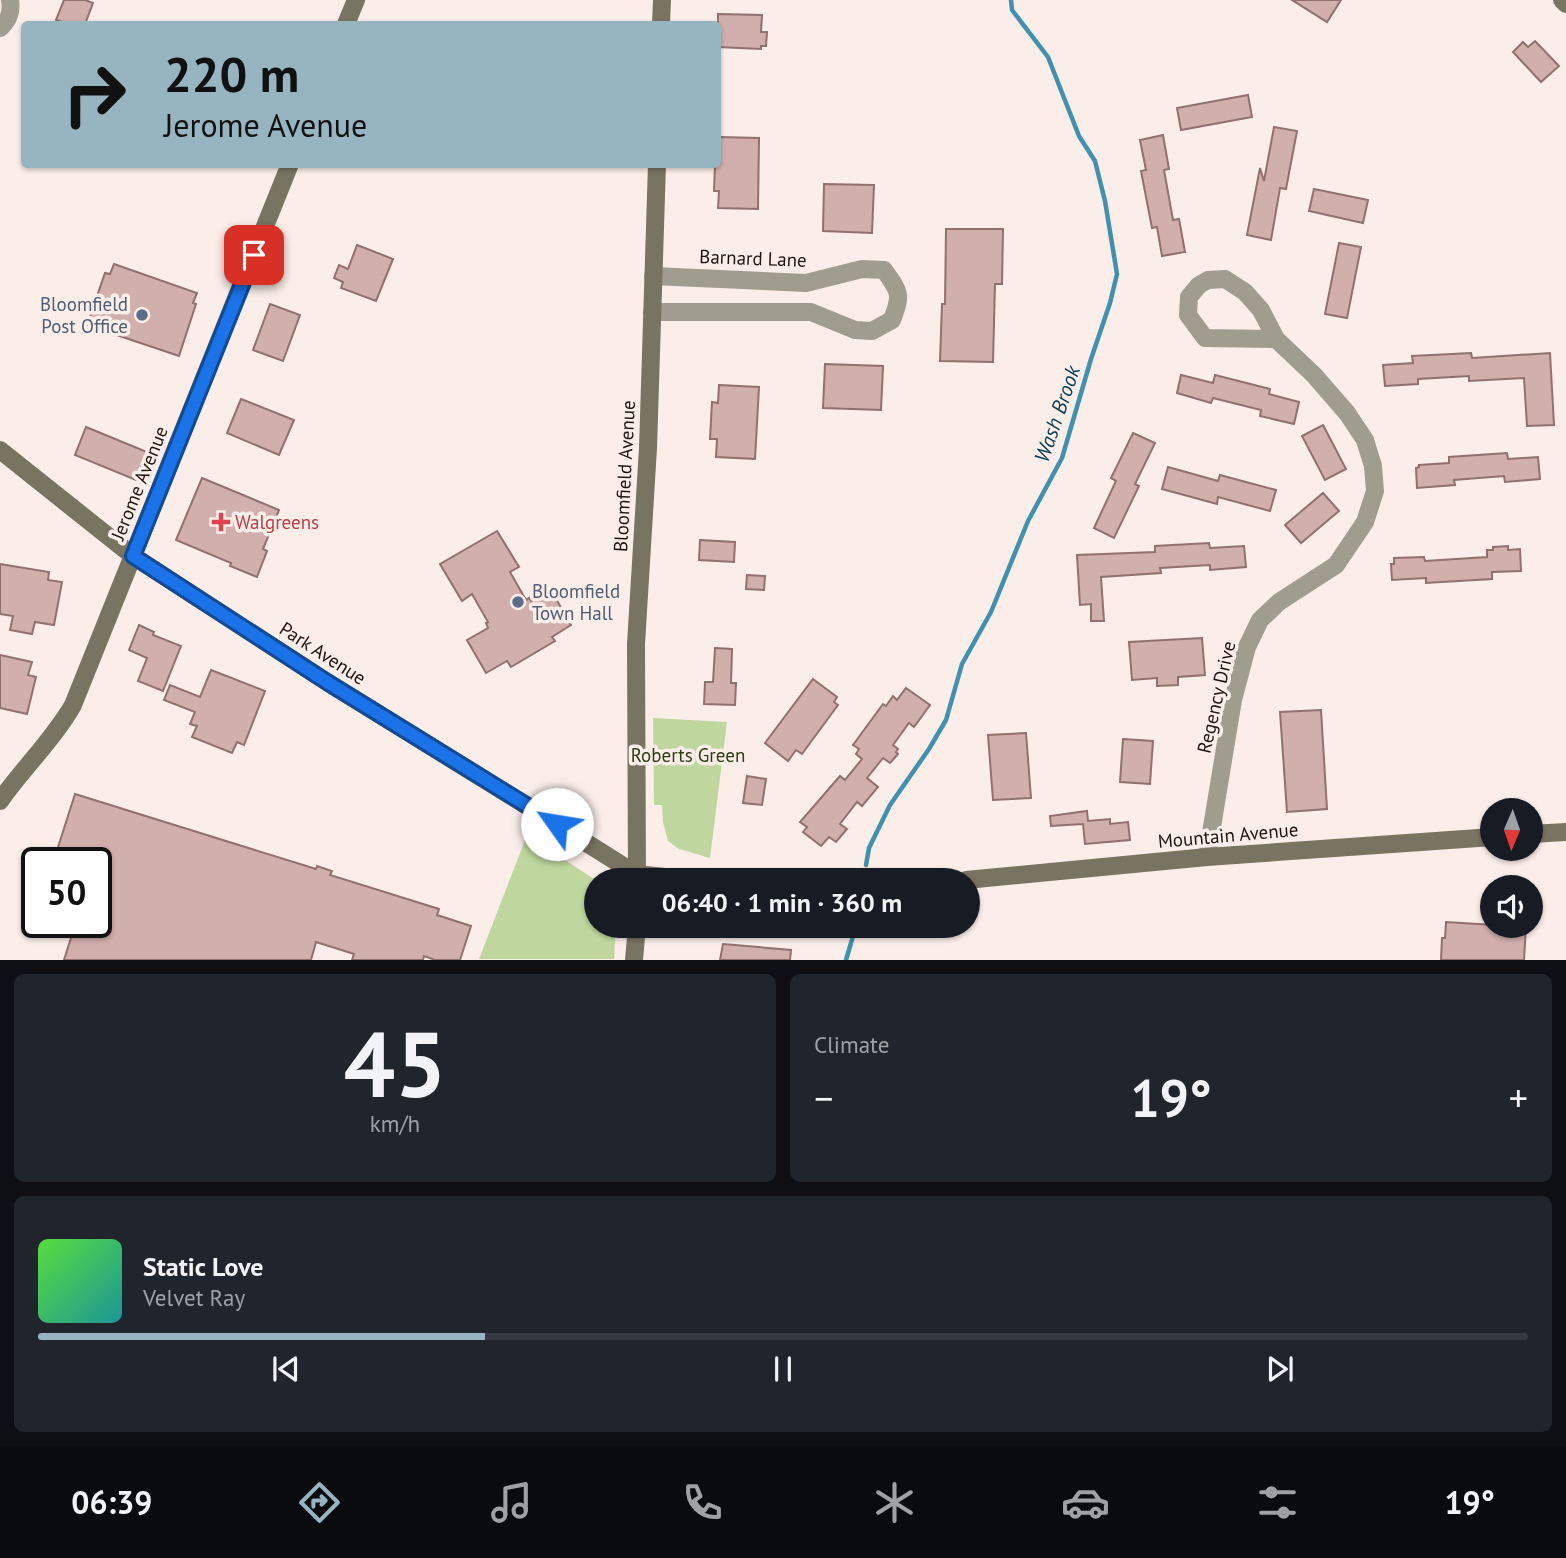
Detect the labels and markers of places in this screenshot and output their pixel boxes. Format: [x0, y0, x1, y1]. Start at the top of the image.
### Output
pin [224, 225, 284, 285]
place label: Bloomfield Post Office [40, 292, 128, 338]
marker: Bloomfield Post Office [134, 307, 150, 323]
place label: Walgreens [235, 510, 319, 534]
marker: Walgreens [213, 514, 229, 530]
place label: Bloomfield Town Hall [532, 579, 620, 625]
marker: Bloomfield Town Hall [510, 594, 526, 610]

